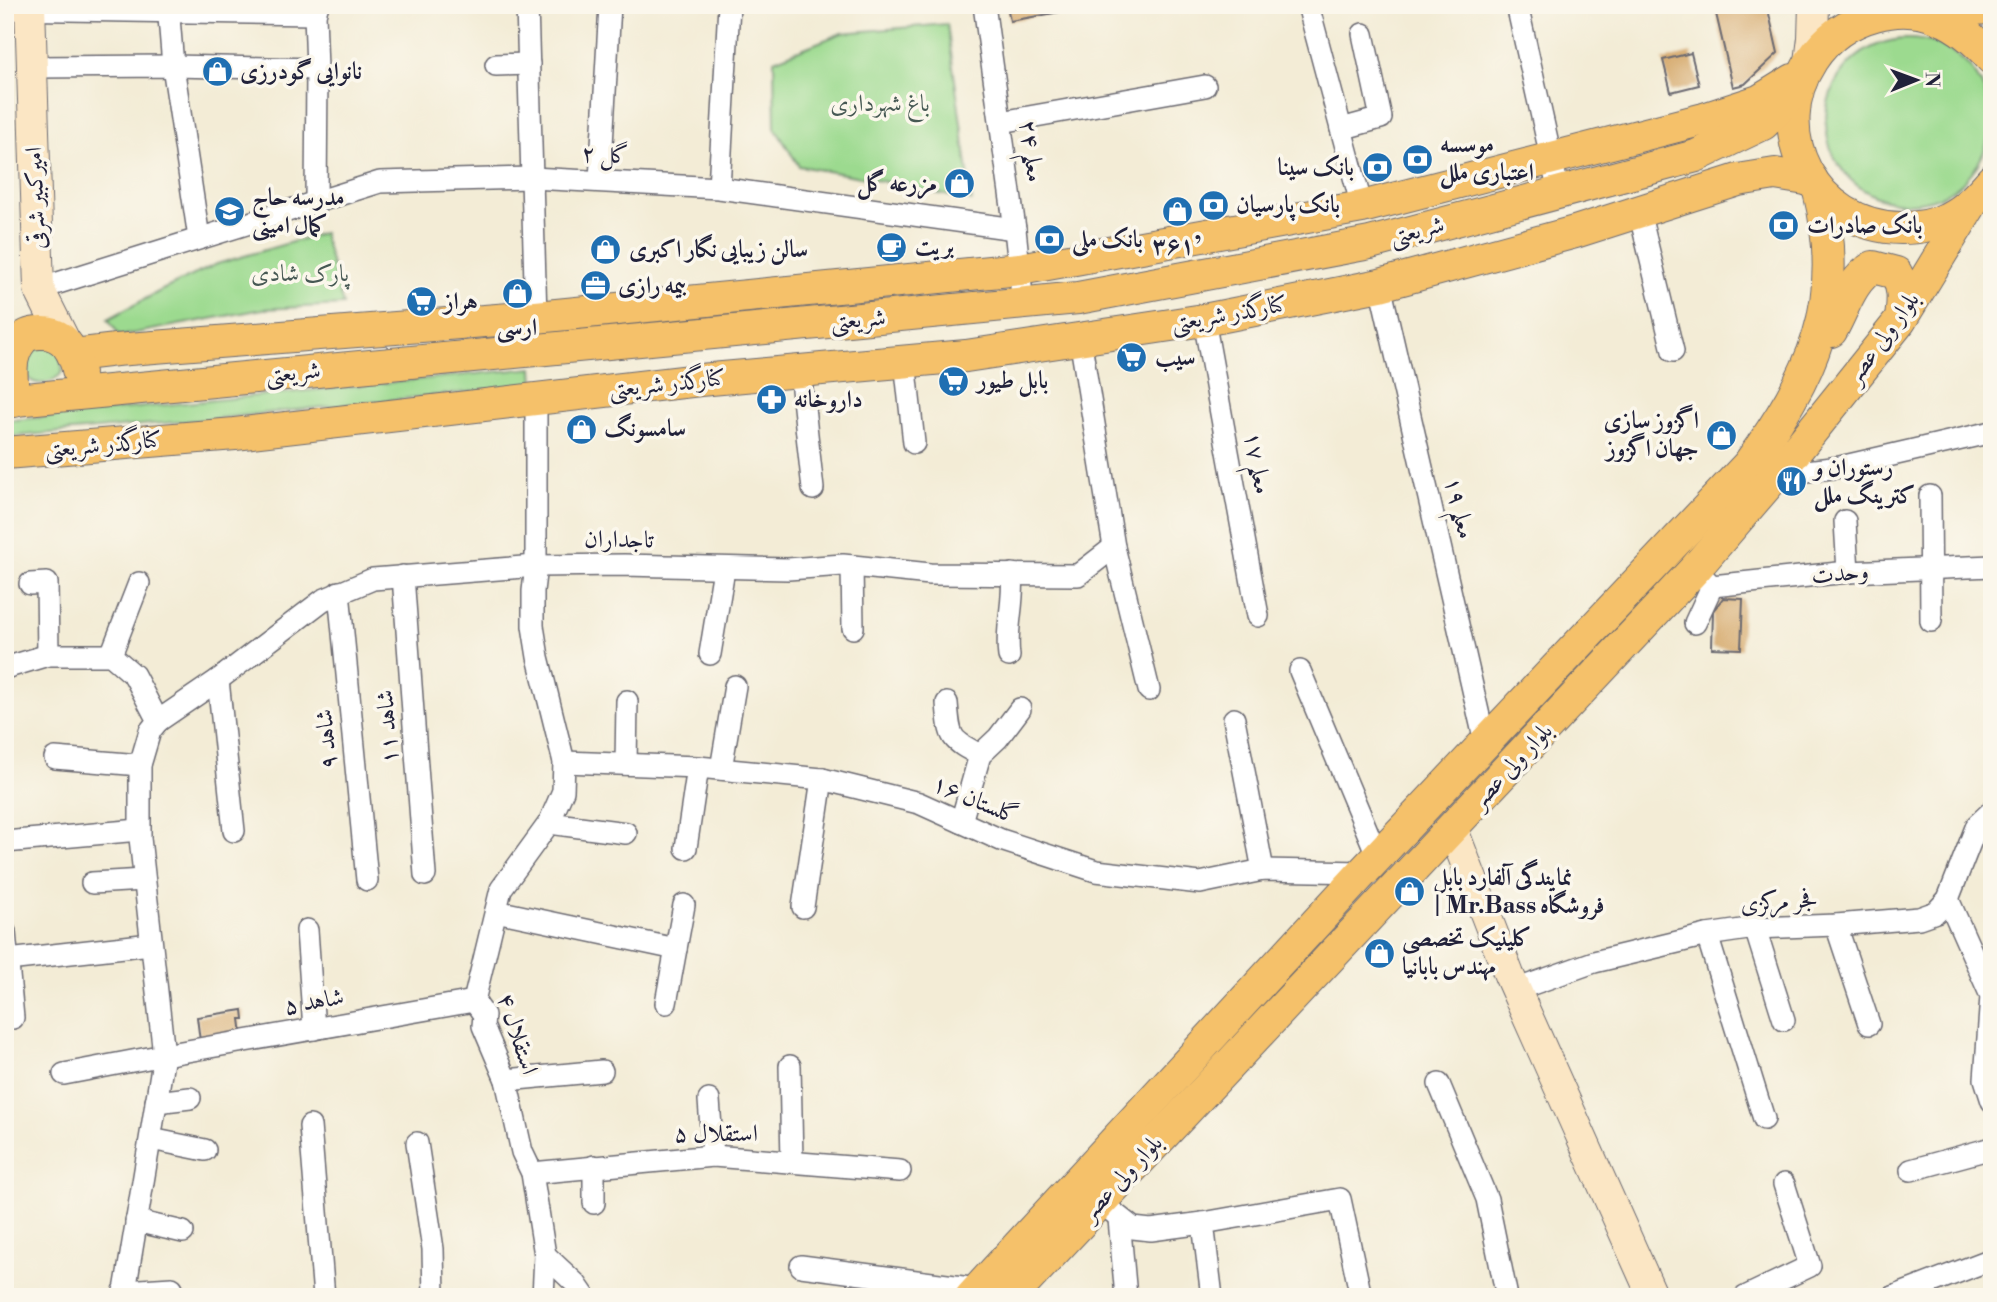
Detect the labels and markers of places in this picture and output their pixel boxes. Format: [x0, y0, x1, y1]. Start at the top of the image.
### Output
shop icon: نانوایی گودرزی [200, 55, 234, 89]
place label: نانوایی گودرزی [240, 57, 362, 87]
place label: موسسه اعتباری ملل [1440, 130, 1534, 189]
bank icon: موسسه اعتباری ملل [1400, 142, 1434, 176]
bank icon: بانک سینا [1360, 151, 1394, 185]
place label: بانک سینا [1278, 153, 1354, 183]
shop icon: مزرعه گل [943, 167, 977, 201]
place label: مزرعه گل [857, 168, 937, 200]
place label: مدرسه حاج کمال امینی [252, 183, 345, 242]
bank icon: بانک پارسیان [1196, 188, 1230, 222]
place label: بانک پارسیان [1236, 190, 1340, 222]
school or university icon: مدرسه حاج کمال امینی [212, 195, 246, 229]
shop icon: ۳۶۱’ [1160, 195, 1194, 229]
bank icon: بانک صادرات [1767, 209, 1801, 243]
place label: بانک صادرات [1807, 211, 1923, 241]
bank icon: بانک ملی [1032, 223, 1066, 257]
place label: بانک ملی [1071, 225, 1143, 258]
cafe icon: بریت [875, 230, 909, 264]
place label: ۳۶۱’ [1152, 231, 1202, 261]
place label: بریت [915, 232, 955, 262]
shop icon: سالن زیبایی نگار اکبری [589, 233, 623, 267]
place label: سالن زیبایی نگار اکبری [629, 233, 808, 265]
office icon: بیمه رازی [578, 269, 612, 303]
place label: بیمه رازی [618, 271, 686, 301]
shop icon: ارسی [500, 277, 534, 311]
supermarket icon: هراز [404, 285, 438, 319]
place label: هراز [441, 287, 478, 317]
place label: ارسی [497, 313, 537, 344]
supermarket icon: سیب [1115, 341, 1149, 375]
place label: سیب [1155, 343, 1196, 373]
supermarket icon: بابل طیور [937, 364, 971, 398]
place label: بابل طیور [974, 366, 1048, 397]
pharmacy icon: داروخانه [754, 383, 788, 417]
place label: داروخانه [794, 385, 863, 415]
place label: اگزوز سازی جهان اگزوز [1603, 404, 1699, 464]
shop icon: سامسونگ [564, 412, 598, 446]
place label: سامسونگ [604, 412, 686, 444]
shop icon: اگزوز سازی جهان اگزوز [1705, 418, 1739, 452]
place label: رستوران و کترینگ ملل [1811, 453, 1915, 512]
restaurant icon: رستوران و کترینگ ملل [1774, 465, 1808, 499]
place label: نمایندگی آلفارد بابل | Mr.Bass فروشگاه [1433, 858, 1605, 921]
shop icon: نمایندگی آلفارد بابل | Mr.Bass فروشگاه [1393, 875, 1427, 909]
place label: کلینیک تخصصی مهندس بابانیا [1402, 924, 1532, 982]
shop icon: کلینیک تخصصی مهندس بابانیا [1362, 936, 1396, 970]

